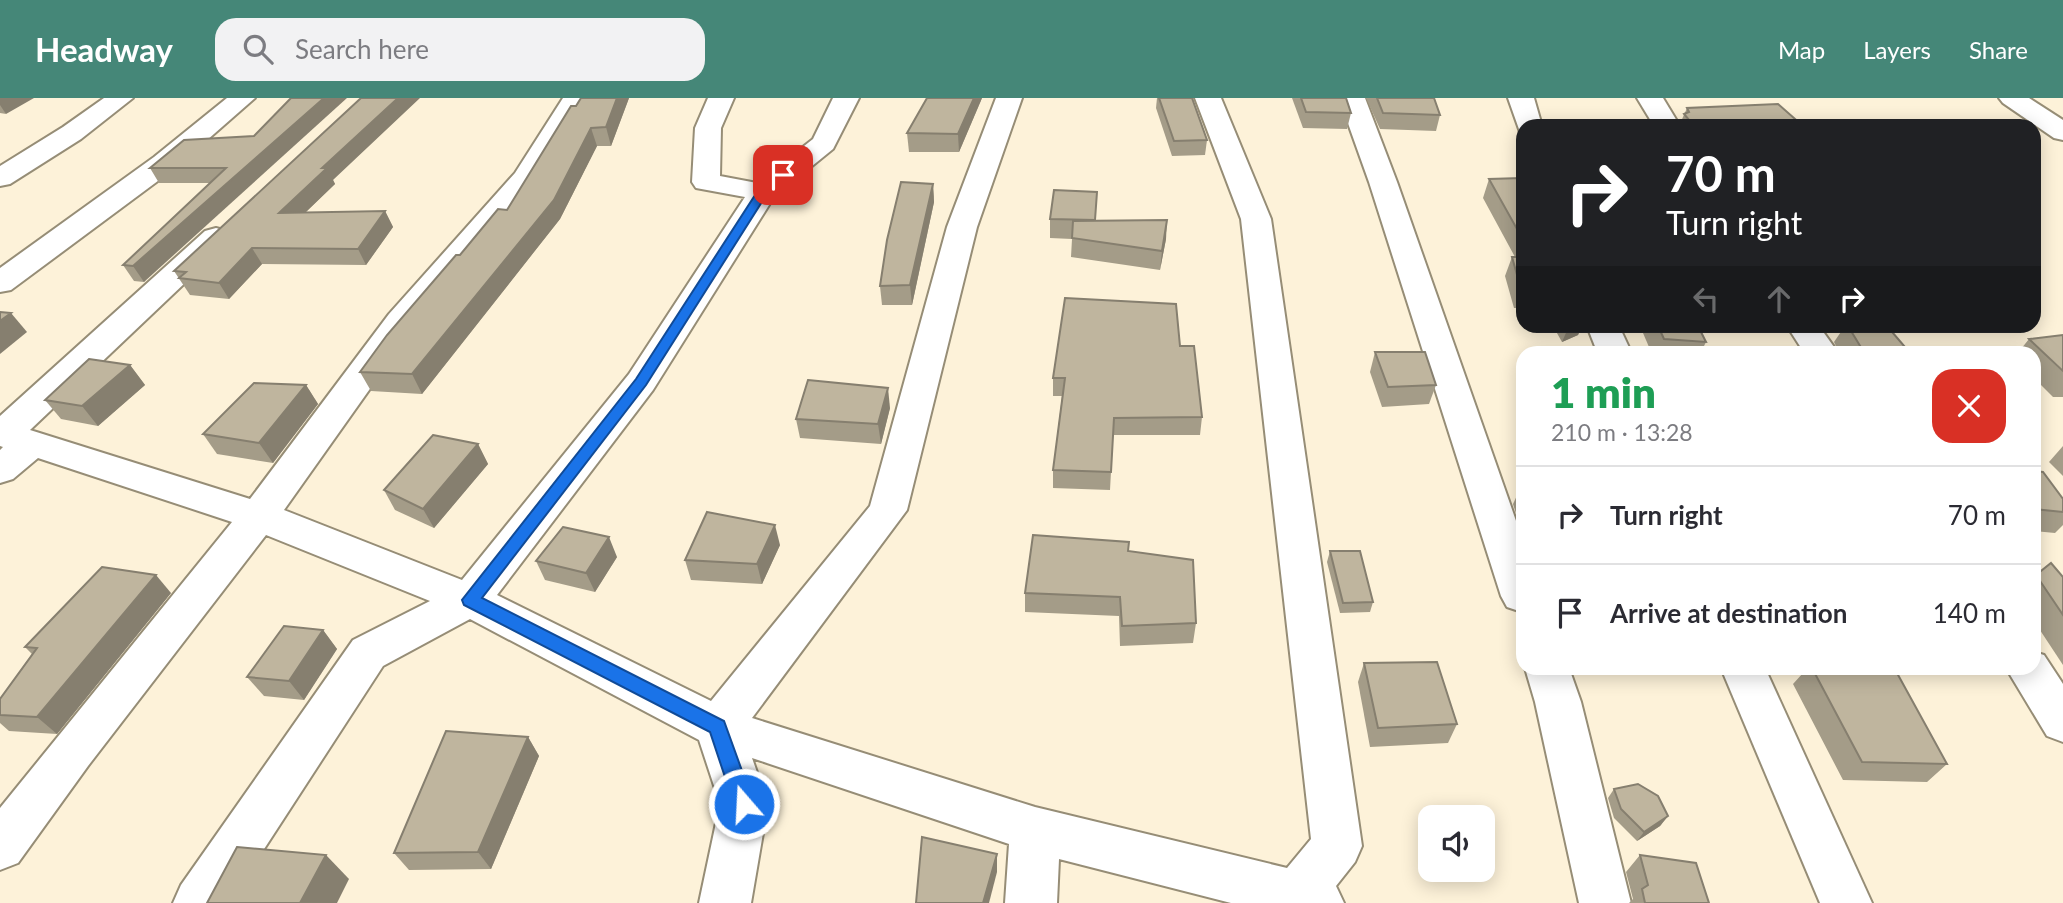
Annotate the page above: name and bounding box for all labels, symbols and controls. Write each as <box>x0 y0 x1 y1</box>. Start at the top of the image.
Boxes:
search box <box>215 18 705 81</box>
text: Headway <box>35 29 173 69</box>
icon: search <box>239 30 277 68</box>
text: Search here <box>295 33 429 65</box>
text: Map <box>1778 35 1825 64</box>
text: Layers <box>1863 35 1931 64</box>
text: Share <box>1969 35 2028 64</box>
text: 70 m <box>1666 144 1776 202</box>
pin <box>753 145 813 205</box>
icon: right <box>1551 147 1642 238</box>
icon: arrive <box>764 156 802 194</box>
text: Turn right <box>1666 203 1802 242</box>
icon: left <box>1687 280 1725 318</box>
icon: ahead <box>1760 280 1798 318</box>
icon: right <box>1833 280 1871 318</box>
text: 1 min <box>1551 367 1656 417</box>
button: close <box>1932 369 2006 443</box>
text: 210 m · 13:28 <box>1551 418 1693 446</box>
icon: right <box>1551 496 1589 534</box>
text: Turn right <box>1610 499 1723 531</box>
text: 70 m <box>1948 499 2006 531</box>
icon: arrive <box>1551 594 1589 632</box>
text: Arrive at destination <box>1610 597 1847 629</box>
text: 140 m <box>1933 597 2006 629</box>
position arrow <box>707 767 781 841</box>
map controls <box>1418 805 1495 882</box>
button: sound <box>1418 805 1495 882</box>

